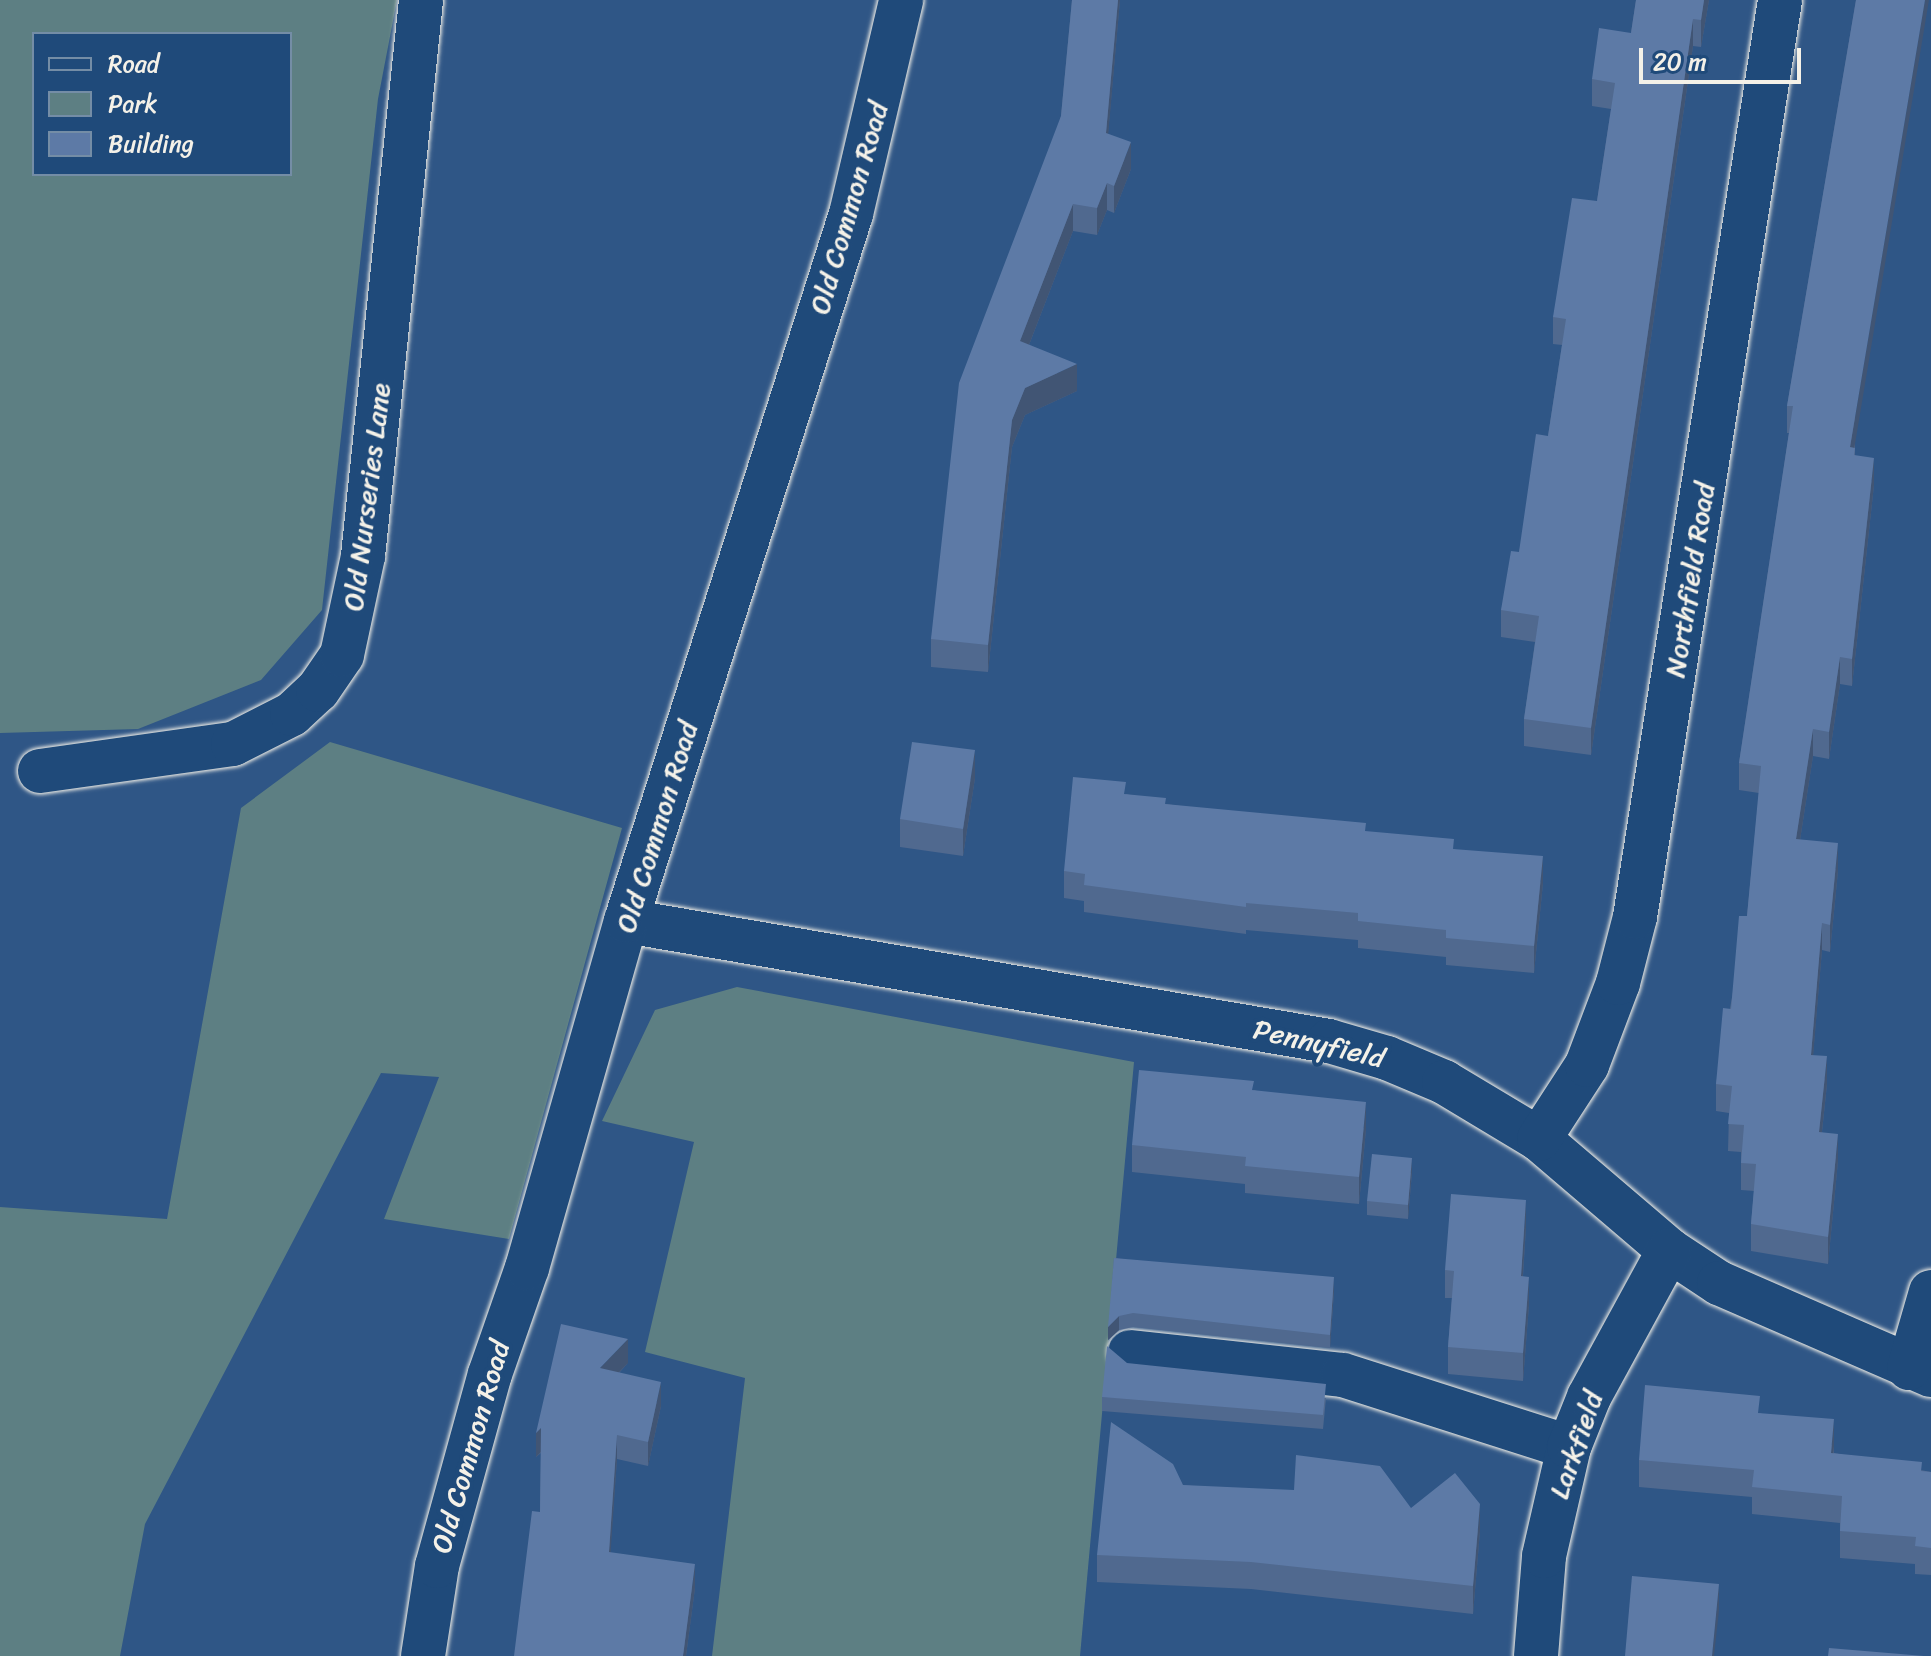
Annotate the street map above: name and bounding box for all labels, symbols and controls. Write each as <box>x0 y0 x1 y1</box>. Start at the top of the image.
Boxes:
legend <box>32 32 292 176</box>
scale bar <box>1643 32 1805 82</box>
text: 20 m <box>1653 41 1707 83</box>
text: Road <box>108 43 159 85</box>
text: Park <box>108 83 157 125</box>
street label: Old Common Road <box>803 98 895 318</box>
text: Building <box>108 123 194 165</box>
street label: Old Nurseries Lane <box>336 380 398 614</box>
street label: Northfield Road <box>1658 480 1722 680</box>
street label: Old Common Road <box>609 717 705 937</box>
street label: Pennyfield <box>1250 1013 1388 1075</box>
street label: Old Common Road <box>425 1337 517 1557</box>
street label: Larkfield <box>1542 1387 1610 1503</box>

